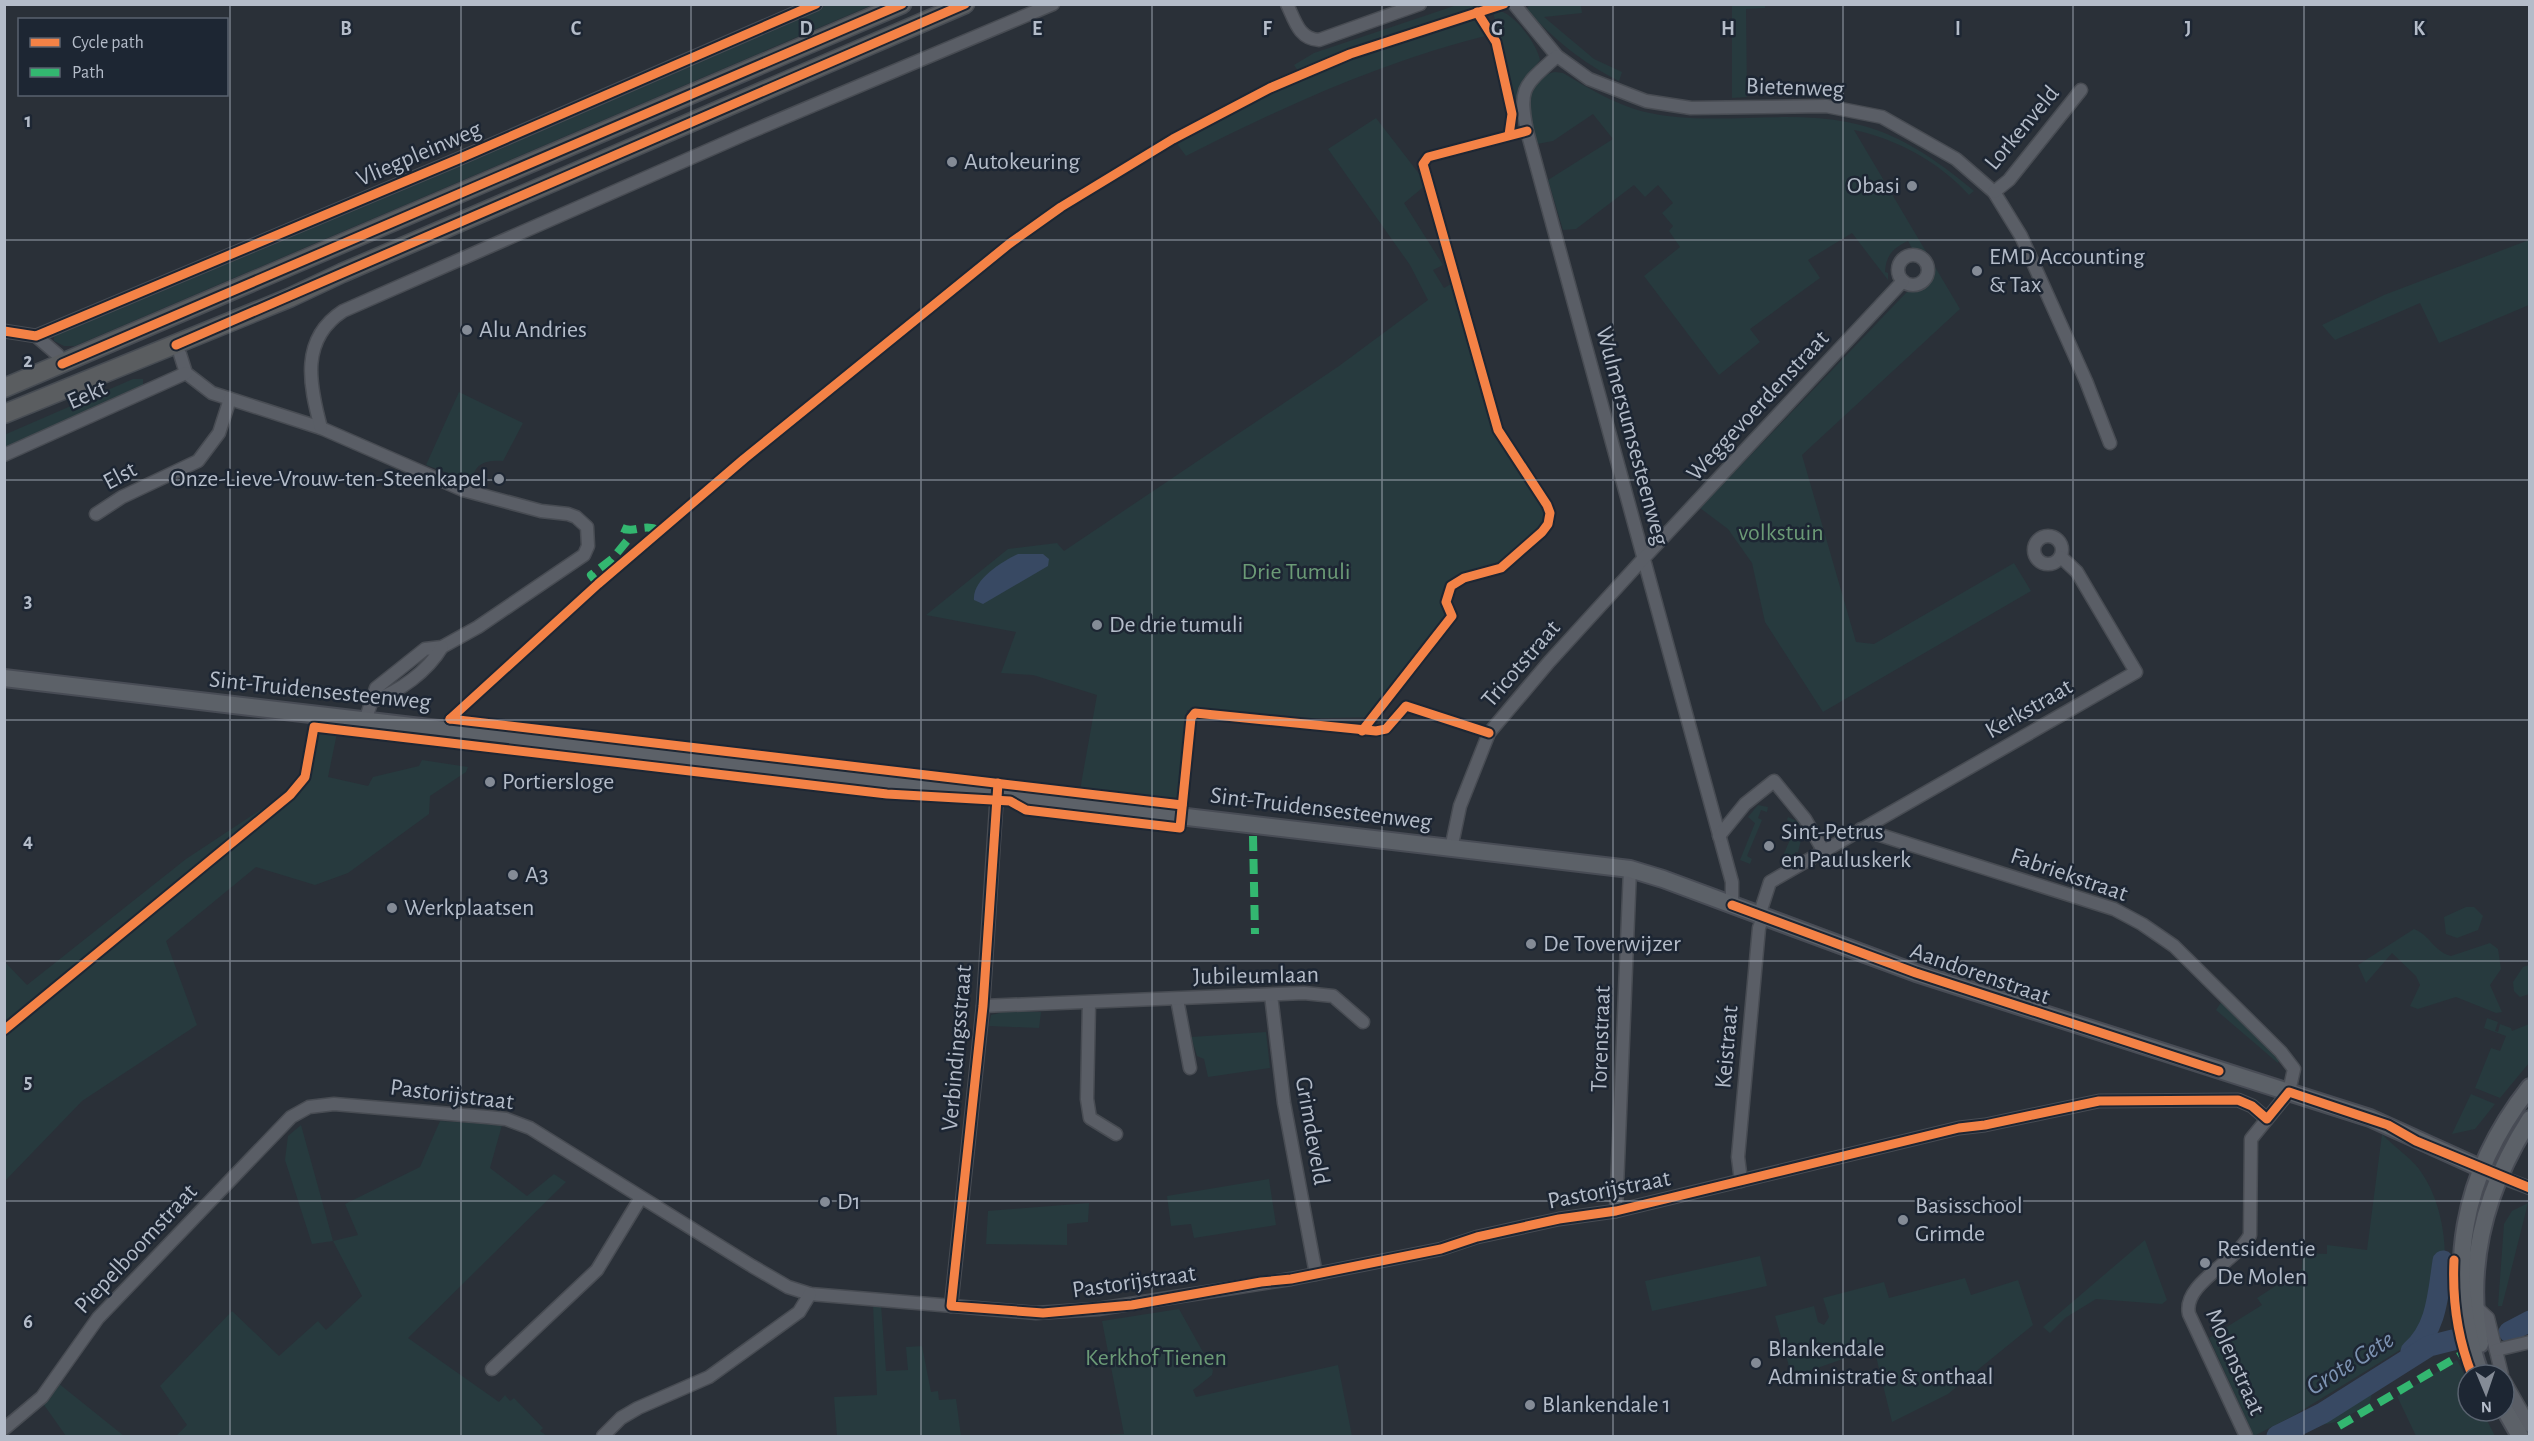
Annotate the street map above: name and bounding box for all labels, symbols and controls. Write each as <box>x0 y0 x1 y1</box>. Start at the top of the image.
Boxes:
legend <box>18 18 228 96</box>
text: B <box>340 19 352 39</box>
text: C <box>571 19 582 39</box>
text: D <box>799 19 813 39</box>
text: E <box>1032 19 1042 39</box>
text: F <box>1262 19 1272 39</box>
text: G <box>1491 19 1503 39</box>
text: H <box>1721 19 1735 39</box>
text: I <box>1955 19 1961 39</box>
text: J <box>2185 19 2191 39</box>
text: K <box>2413 19 2425 39</box>
text: Cycle path <box>72 34 144 52</box>
text: Path <box>72 64 104 82</box>
street label: Bietenweg <box>1745 74 1845 102</box>
street label: Lorkenveld <box>1980 81 2064 175</box>
text: 1 <box>24 111 32 131</box>
street label: Vliegpleinweg <box>353 117 485 191</box>
place label: Autokeuring <box>964 150 1080 174</box>
marker: Autokeuring <box>945 155 959 169</box>
place label: Obasi <box>1847 174 1900 198</box>
marker: Obasi <box>1905 179 1919 193</box>
place label: EMD Accounting & Tax <box>1989 245 2145 297</box>
marker: EMD Accounting & Tax <box>1970 264 1984 278</box>
place label: Alu Andries <box>479 318 587 342</box>
marker: Alu Andries <box>460 323 474 337</box>
street label: Wulmersumsesteenweg <box>1591 324 1673 548</box>
street label: Weggevoerdenstraat <box>1682 326 1834 486</box>
text: 2 <box>23 351 33 371</box>
street label: Eekt <box>64 376 111 414</box>
street label: Elst <box>99 457 141 495</box>
place label: Onze-Lieve-Vrouw-ten-Steenkapel <box>170 467 487 491</box>
marker: Onze-Lieve-Vrouw-ten-Steenkapel <box>492 472 506 486</box>
park label: volkstuin <box>1738 521 1824 545</box>
park label: Drie Tumuli <box>1241 560 1351 584</box>
text: 3 <box>24 591 32 611</box>
place label: De drie tumuli <box>1109 613 1243 637</box>
street label: Tricotstraat <box>1477 616 1565 712</box>
marker: De drie tumuli <box>1090 618 1104 632</box>
street label: Sint-Truidensesteenweg <box>208 667 432 715</box>
street label: Kerkstraat <box>1981 674 2077 743</box>
place label: Portiersloge <box>502 770 614 794</box>
marker: Portiersloge <box>483 775 497 789</box>
street label: Sint-Truidensesteenweg <box>1209 784 1433 835</box>
place label: Sint-Petrus en Pauluskerk <box>1781 820 1911 872</box>
text: 4 <box>23 831 33 851</box>
marker: Sint-Petrus en Pauluskerk <box>1762 839 1776 853</box>
street label: Fabriekstraat <box>2007 844 2131 906</box>
place label: A3 <box>525 863 549 887</box>
marker: A3 <box>506 868 520 882</box>
place label: Werkplaatsen <box>404 896 534 920</box>
marker: Werkplaatsen <box>385 901 399 915</box>
place label: De Toverwijzer <box>1543 932 1681 956</box>
marker: De Toverwijzer <box>1524 937 1538 951</box>
street label: Aandorenstraat <box>1907 939 2053 1009</box>
street label: Verbindingsstraat <box>938 963 976 1132</box>
street label: Jubileumlaan <box>1193 963 1319 989</box>
street label: Torenstraat <box>1587 985 1615 1093</box>
street label: Keistraat <box>1711 1004 1743 1090</box>
text: 5 <box>24 1072 32 1092</box>
street label: Grimdeveld <box>1291 1075 1333 1187</box>
street label: Pastorijstraat <box>389 1076 516 1115</box>
street label: Pastorijstraat <box>1546 1166 1673 1214</box>
street label: Piepelboomstraat <box>70 1179 202 1318</box>
place label: D1 <box>837 1190 861 1214</box>
place label: Basisschool Grimde <box>1915 1194 2023 1246</box>
marker: D1 <box>818 1195 832 1209</box>
marker: Basisschool Grimde <box>1896 1213 1910 1227</box>
place label: Residentie De Molen <box>2217 1237 2316 1289</box>
marker: Residentie De Molen <box>2198 1256 2212 1270</box>
street label: Pastorijstraat <box>1071 1261 1198 1303</box>
street label: Molenstraat <box>2201 1305 2269 1419</box>
text: 6 <box>23 1312 33 1332</box>
water label: Grote Gete <box>2302 1326 2399 1400</box>
place label: Blankendale Administratie & onthaal <box>1768 1337 1993 1389</box>
park label: Kerkhof Tienen <box>1085 1346 1227 1370</box>
marker: Blankendale Administratie & onthaal <box>1749 1356 1763 1370</box>
north arrow <box>2456 1363 2516 1423</box>
place label: Blankendale 1 <box>1542 1393 1671 1417</box>
marker: Blankendale 1 <box>1523 1398 1537 1412</box>
text: N <box>2481 1399 2492 1415</box>

